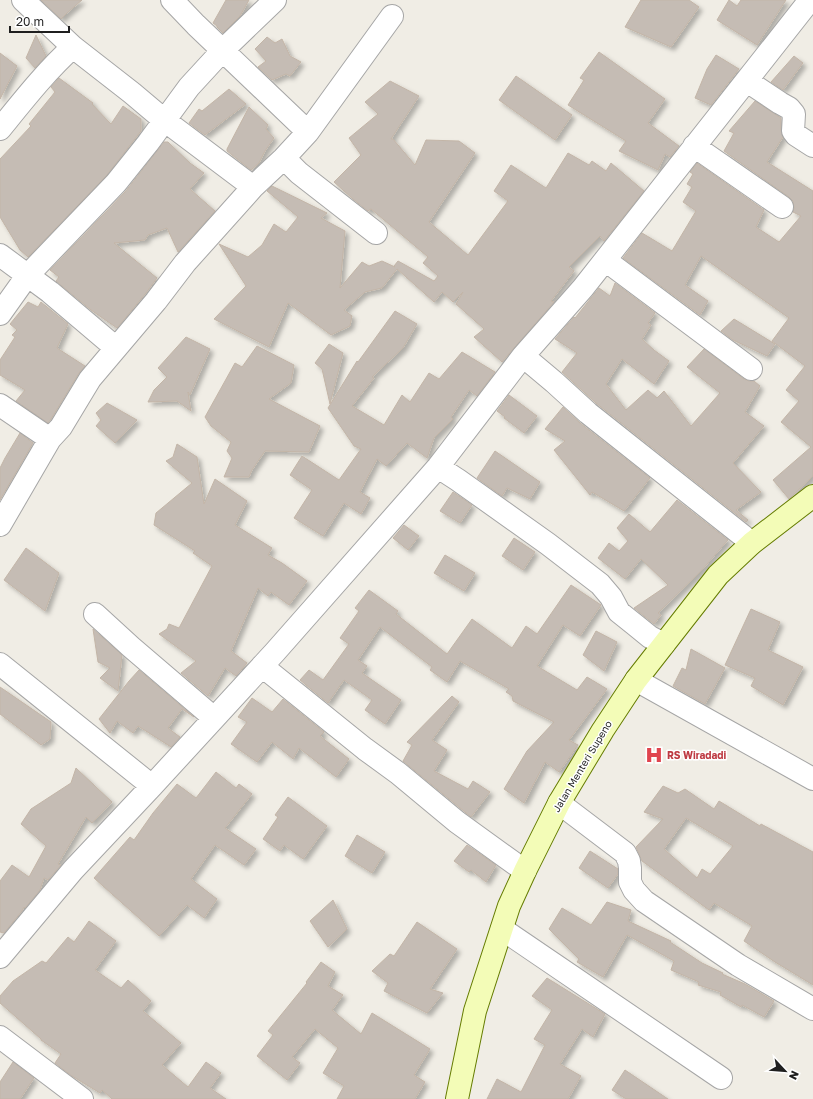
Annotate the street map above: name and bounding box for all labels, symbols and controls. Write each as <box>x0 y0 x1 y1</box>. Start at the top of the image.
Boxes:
scale bar <box>10 8 69 34</box>
text: 20 m <box>16 14 44 29</box>
street label: Jalan Menteri Supeno <box>550 718 614 814</box>
hospital icon: RS Wiradadi <box>644 745 664 765</box>
place label: RS Wiradadi <box>667 749 726 761</box>
north arrow <box>765 1051 805 1091</box>
text: N <box>787 1069 802 1082</box>

